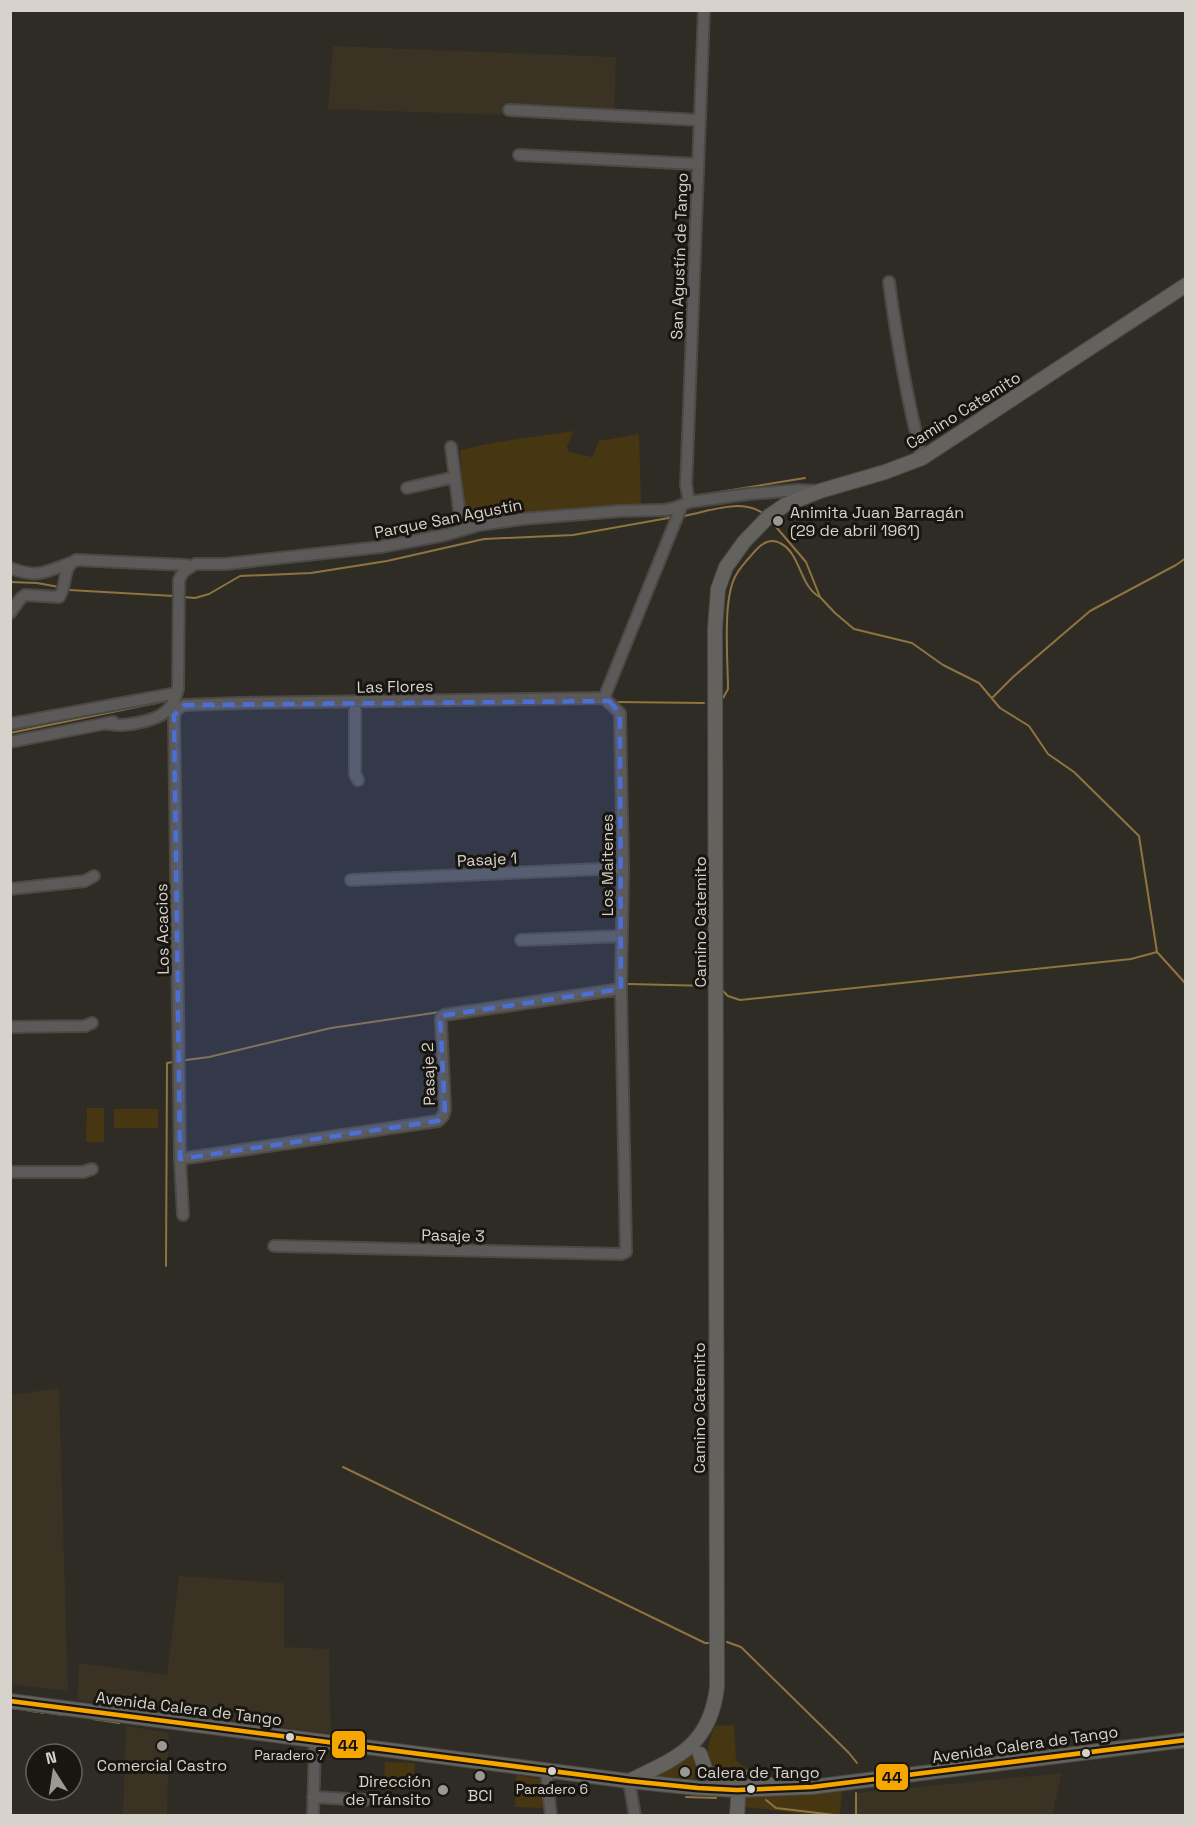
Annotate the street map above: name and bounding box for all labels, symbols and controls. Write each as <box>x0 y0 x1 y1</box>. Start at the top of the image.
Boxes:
street label: San Agustín de Tango <box>666 172 693 340</box>
street label: Camino Catemito <box>902 367 1024 454</box>
street label: Parque San Agustín <box>372 494 524 543</box>
place label: Animita Juan Barragán (29 de abril 1961) <box>790 502 964 541</box>
marker: Animita Juan Barragán (29 de abril 1961) <box>771 514 785 528</box>
street label: Las Flores <box>357 675 433 698</box>
street label: Los Maitenes <box>597 814 618 916</box>
street label: Pasaje 1 <box>456 847 518 872</box>
street label: Camino Catemito <box>690 856 711 988</box>
street label: Los Acacios <box>151 883 174 975</box>
street label: Pasaje 2 <box>417 1042 440 1106</box>
street label: Pasaje 3 <box>421 1224 485 1247</box>
street label: Camino Catemito <box>689 1342 710 1474</box>
street label: Avenida Calera de Tango <box>95 1687 283 1730</box>
street label: Avenida Calera de Tango <box>931 1721 1119 1768</box>
line badge: 44 <box>331 1730 366 1759</box>
marker: Paradero 7 <box>284 1731 296 1743</box>
text: 44 <box>338 1735 358 1756</box>
marker: Comercial Castro <box>155 1739 169 1753</box>
north arrow <box>24 1742 84 1802</box>
text: N <box>44 1746 58 1769</box>
place label: Paradero 7 <box>254 1746 326 1764</box>
unlabelled marker <box>1080 1747 1092 1759</box>
place label: Comercial Castro <box>97 1755 227 1776</box>
place label: Calera de Tango <box>697 1762 820 1783</box>
line badge: 44 <box>875 1763 909 1791</box>
marker: Paradero 6 <box>546 1765 558 1777</box>
marker: Calera de Tango <box>678 1765 692 1779</box>
text: 44 <box>882 1767 902 1788</box>
marker: BCI <box>473 1769 487 1783</box>
place label: Dirección de Tránsito <box>345 1771 431 1810</box>
place label: Paradero 6 <box>516 1780 588 1798</box>
marker: Dirección de Tránsito <box>436 1783 450 1797</box>
unlabelled marker <box>745 1783 757 1795</box>
place label: BCI <box>468 1785 492 1806</box>

